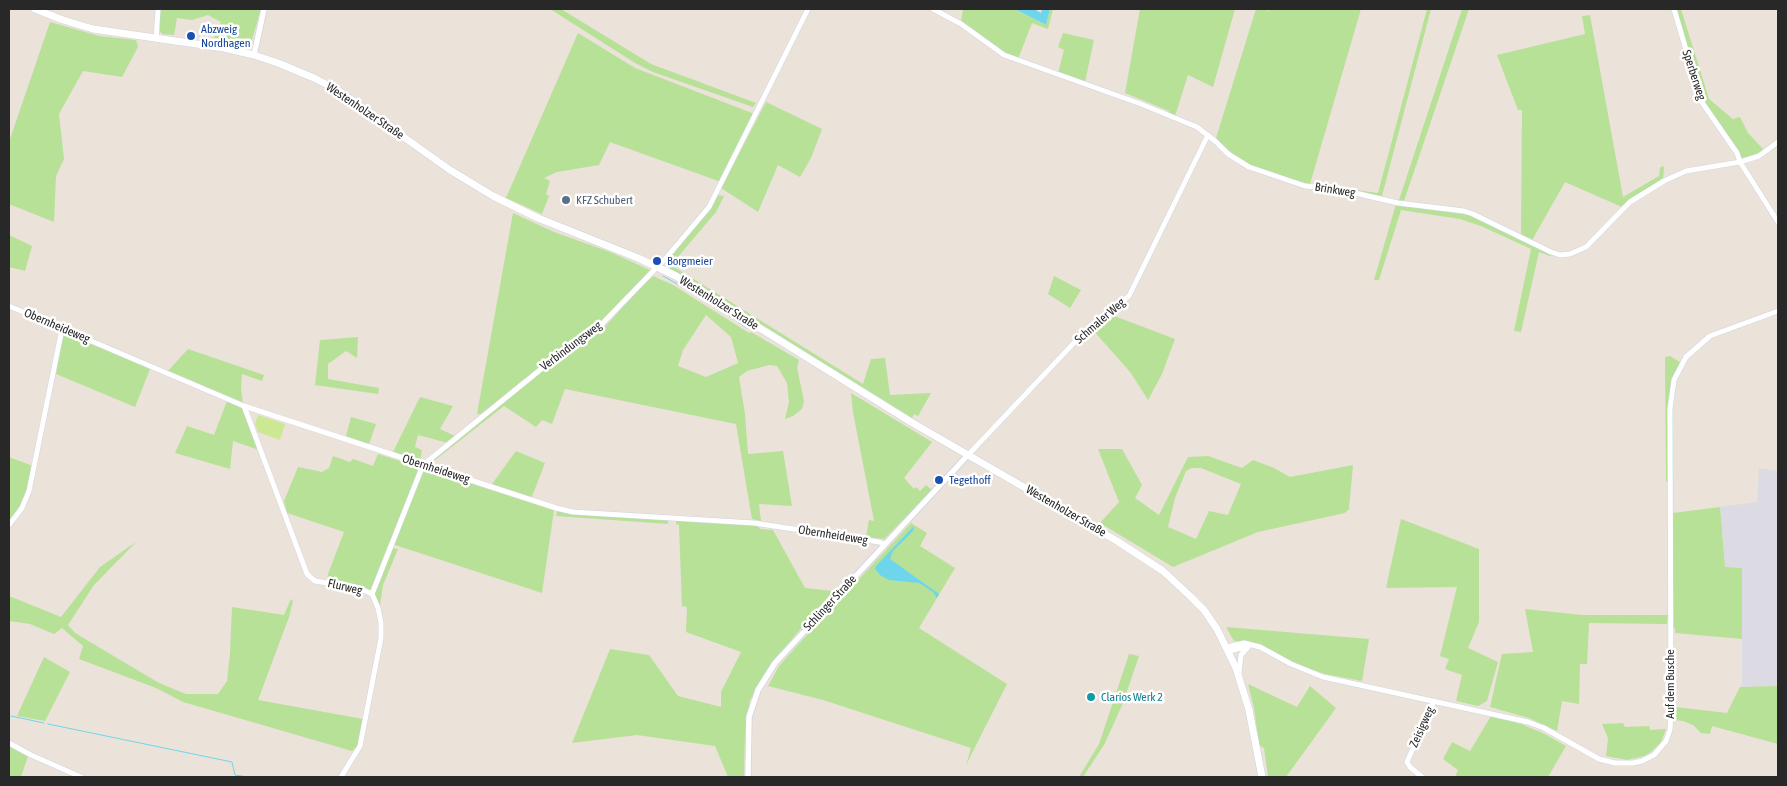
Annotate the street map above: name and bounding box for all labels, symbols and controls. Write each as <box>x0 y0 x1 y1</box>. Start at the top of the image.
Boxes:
place label: Abzweig Nordhagen <box>201 22 251 50</box>
marker: Abzweig Nordhagen <box>185 30 197 42</box>
street label: Sperberweg <box>1679 48 1709 102</box>
street label: Westenholzer Straße <box>323 80 407 142</box>
street label: Brinkweg <box>1314 180 1356 200</box>
place label: KFZ Schubert <box>576 193 633 207</box>
marker: KFZ Schubert <box>560 194 572 206</box>
place label: Borgmeier <box>667 254 713 268</box>
marker: Borgmeier <box>651 255 663 267</box>
street label: Westenholzer Straße <box>677 273 761 333</box>
street label: Schmaler Weg <box>1072 295 1128 347</box>
street label: Obernheideweg <box>22 306 92 346</box>
street label: Verbindungsweg <box>537 318 605 374</box>
street label: Obernheideweg <box>400 451 472 487</box>
place label: Tegethoff <box>949 473 991 487</box>
marker: Tegethoff <box>933 474 945 486</box>
street label: Westenholzer Straße <box>1023 482 1109 540</box>
street label: Obernheideweg <box>797 522 869 548</box>
street label: Schlinger Straße <box>800 572 860 634</box>
street label: Flurweg <box>326 576 364 598</box>
street label: Auf dem Busche <box>1663 649 1677 719</box>
place label: Clarios Werk 2 <box>1101 690 1163 704</box>
marker: Clarios Werk 2 <box>1085 691 1097 703</box>
street label: Zeisigweg <box>1407 704 1437 750</box>

